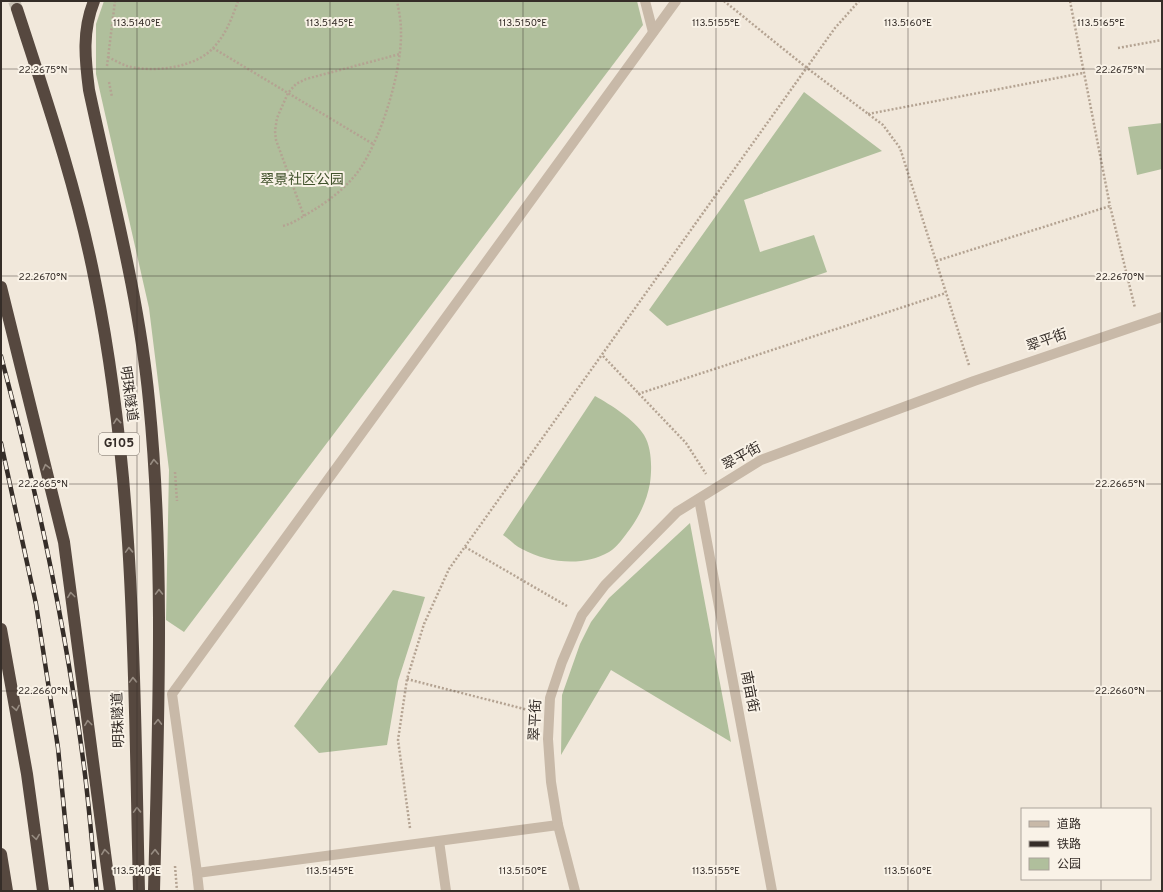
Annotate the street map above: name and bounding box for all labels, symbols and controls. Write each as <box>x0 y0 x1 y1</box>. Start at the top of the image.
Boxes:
text: 113.5140°E <box>113 17 161 30</box>
text: 113.5145°E <box>306 17 354 30</box>
text: 113.5150°E <box>499 17 547 30</box>
text: 113.5155°E <box>692 17 740 30</box>
text: 113.5160°E <box>884 17 932 30</box>
text: 113.5165°E <box>1077 17 1125 30</box>
text: 22.2675°N <box>19 64 67 77</box>
text: 22.2675°N <box>1096 64 1144 77</box>
park label: 翠景社区公园 <box>260 172 344 189</box>
text: 22.2670°N <box>19 271 67 284</box>
text: 22.2670°N <box>1096 271 1144 284</box>
street label: 翠平街 <box>1024 326 1070 356</box>
street label: 明珠隧道 <box>116 365 140 423</box>
one-way arrow <box>112 418 121 424</box>
road number: G105 <box>99 433 139 455</box>
street label: 翠平街 <box>720 439 764 475</box>
one-way arrow <box>149 459 158 465</box>
one-way arrow <box>42 464 51 471</box>
text: 22.2665°N <box>18 478 68 491</box>
text: 22.2665°N <box>1095 478 1145 491</box>
one-way arrow <box>125 547 133 553</box>
one-way arrow <box>155 589 163 595</box>
one-way arrow <box>67 592 76 598</box>
street label: 南亩街 <box>737 670 761 714</box>
one-way arrow <box>129 677 137 683</box>
text: 22.2660°N <box>18 685 68 698</box>
text: 22.2660°N <box>1095 685 1145 698</box>
street label: 明珠隧道 <box>110 692 128 748</box>
street label: 翠平街 <box>526 699 546 741</box>
one-way arrow <box>11 705 19 712</box>
one-way arrow <box>154 719 162 725</box>
one-way arrow <box>84 720 93 727</box>
one-way arrow <box>133 807 141 813</box>
legend <box>1021 808 1151 880</box>
text: 道路 <box>1057 817 1081 833</box>
one-way arrow <box>31 834 40 840</box>
text: 铁路 <box>1057 837 1081 853</box>
one-way arrow <box>101 849 110 855</box>
one-way arrow <box>151 849 159 855</box>
text: 公园 <box>1057 857 1081 873</box>
text: 113.5140°E <box>113 865 161 878</box>
text: 113.5145°E <box>306 865 354 878</box>
text: 113.5150°E <box>499 865 547 878</box>
text: 113.5155°E <box>692 865 740 878</box>
text: 113.5160°E <box>884 865 932 878</box>

